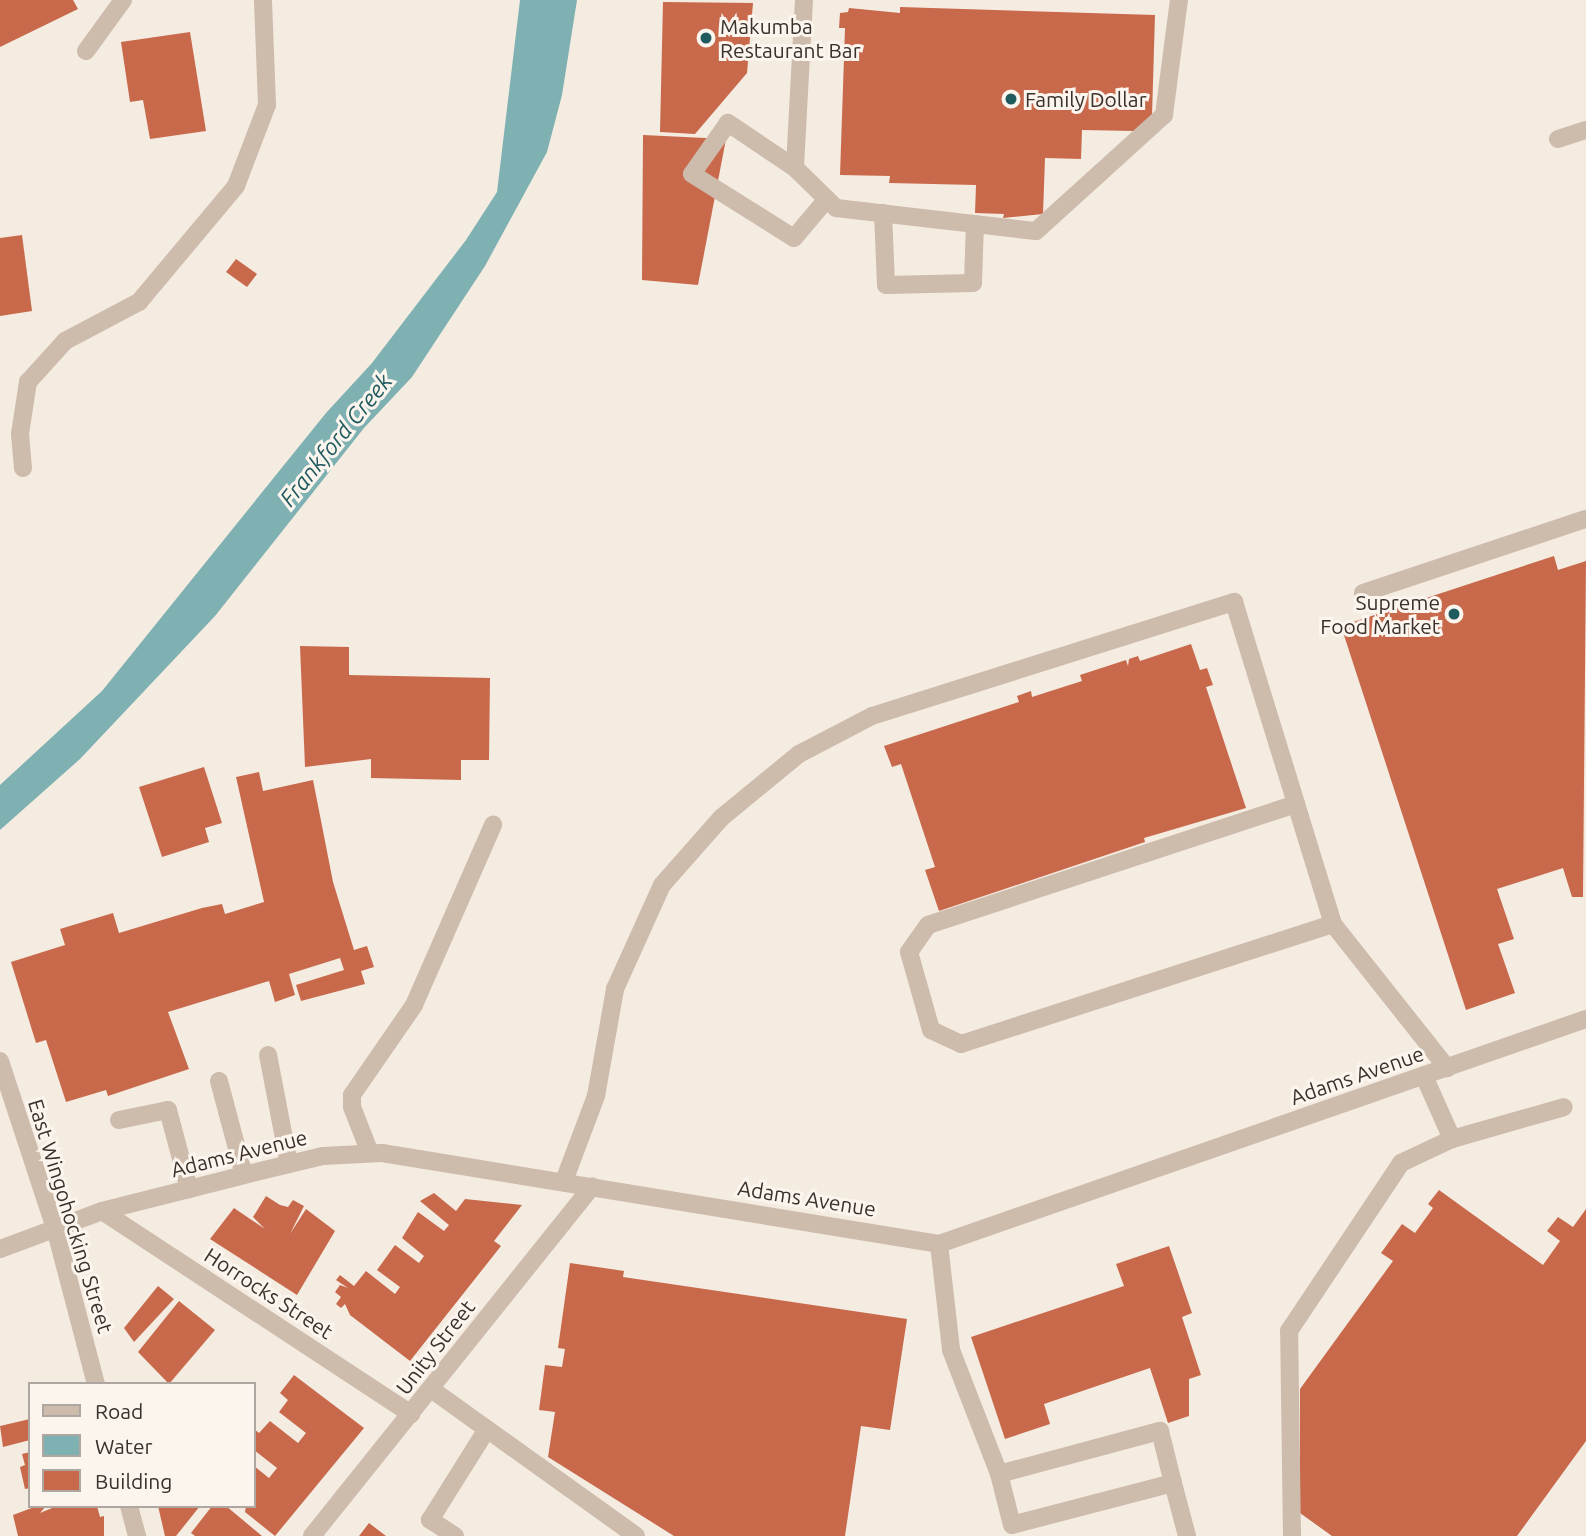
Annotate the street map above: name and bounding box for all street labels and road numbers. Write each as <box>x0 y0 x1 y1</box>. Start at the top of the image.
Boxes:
street label: Adams Avenue <box>1287 1040 1427 1110</box>
street label: East Wingohocking Street <box>23 1096 119 1336</box>
street label: Adams Avenue <box>168 1124 310 1182</box>
street label: Adams Avenue <box>736 1175 878 1221</box>
street label: Horrocks Street <box>200 1242 338 1344</box>
street label: Unity Street <box>390 1295 480 1399</box>

